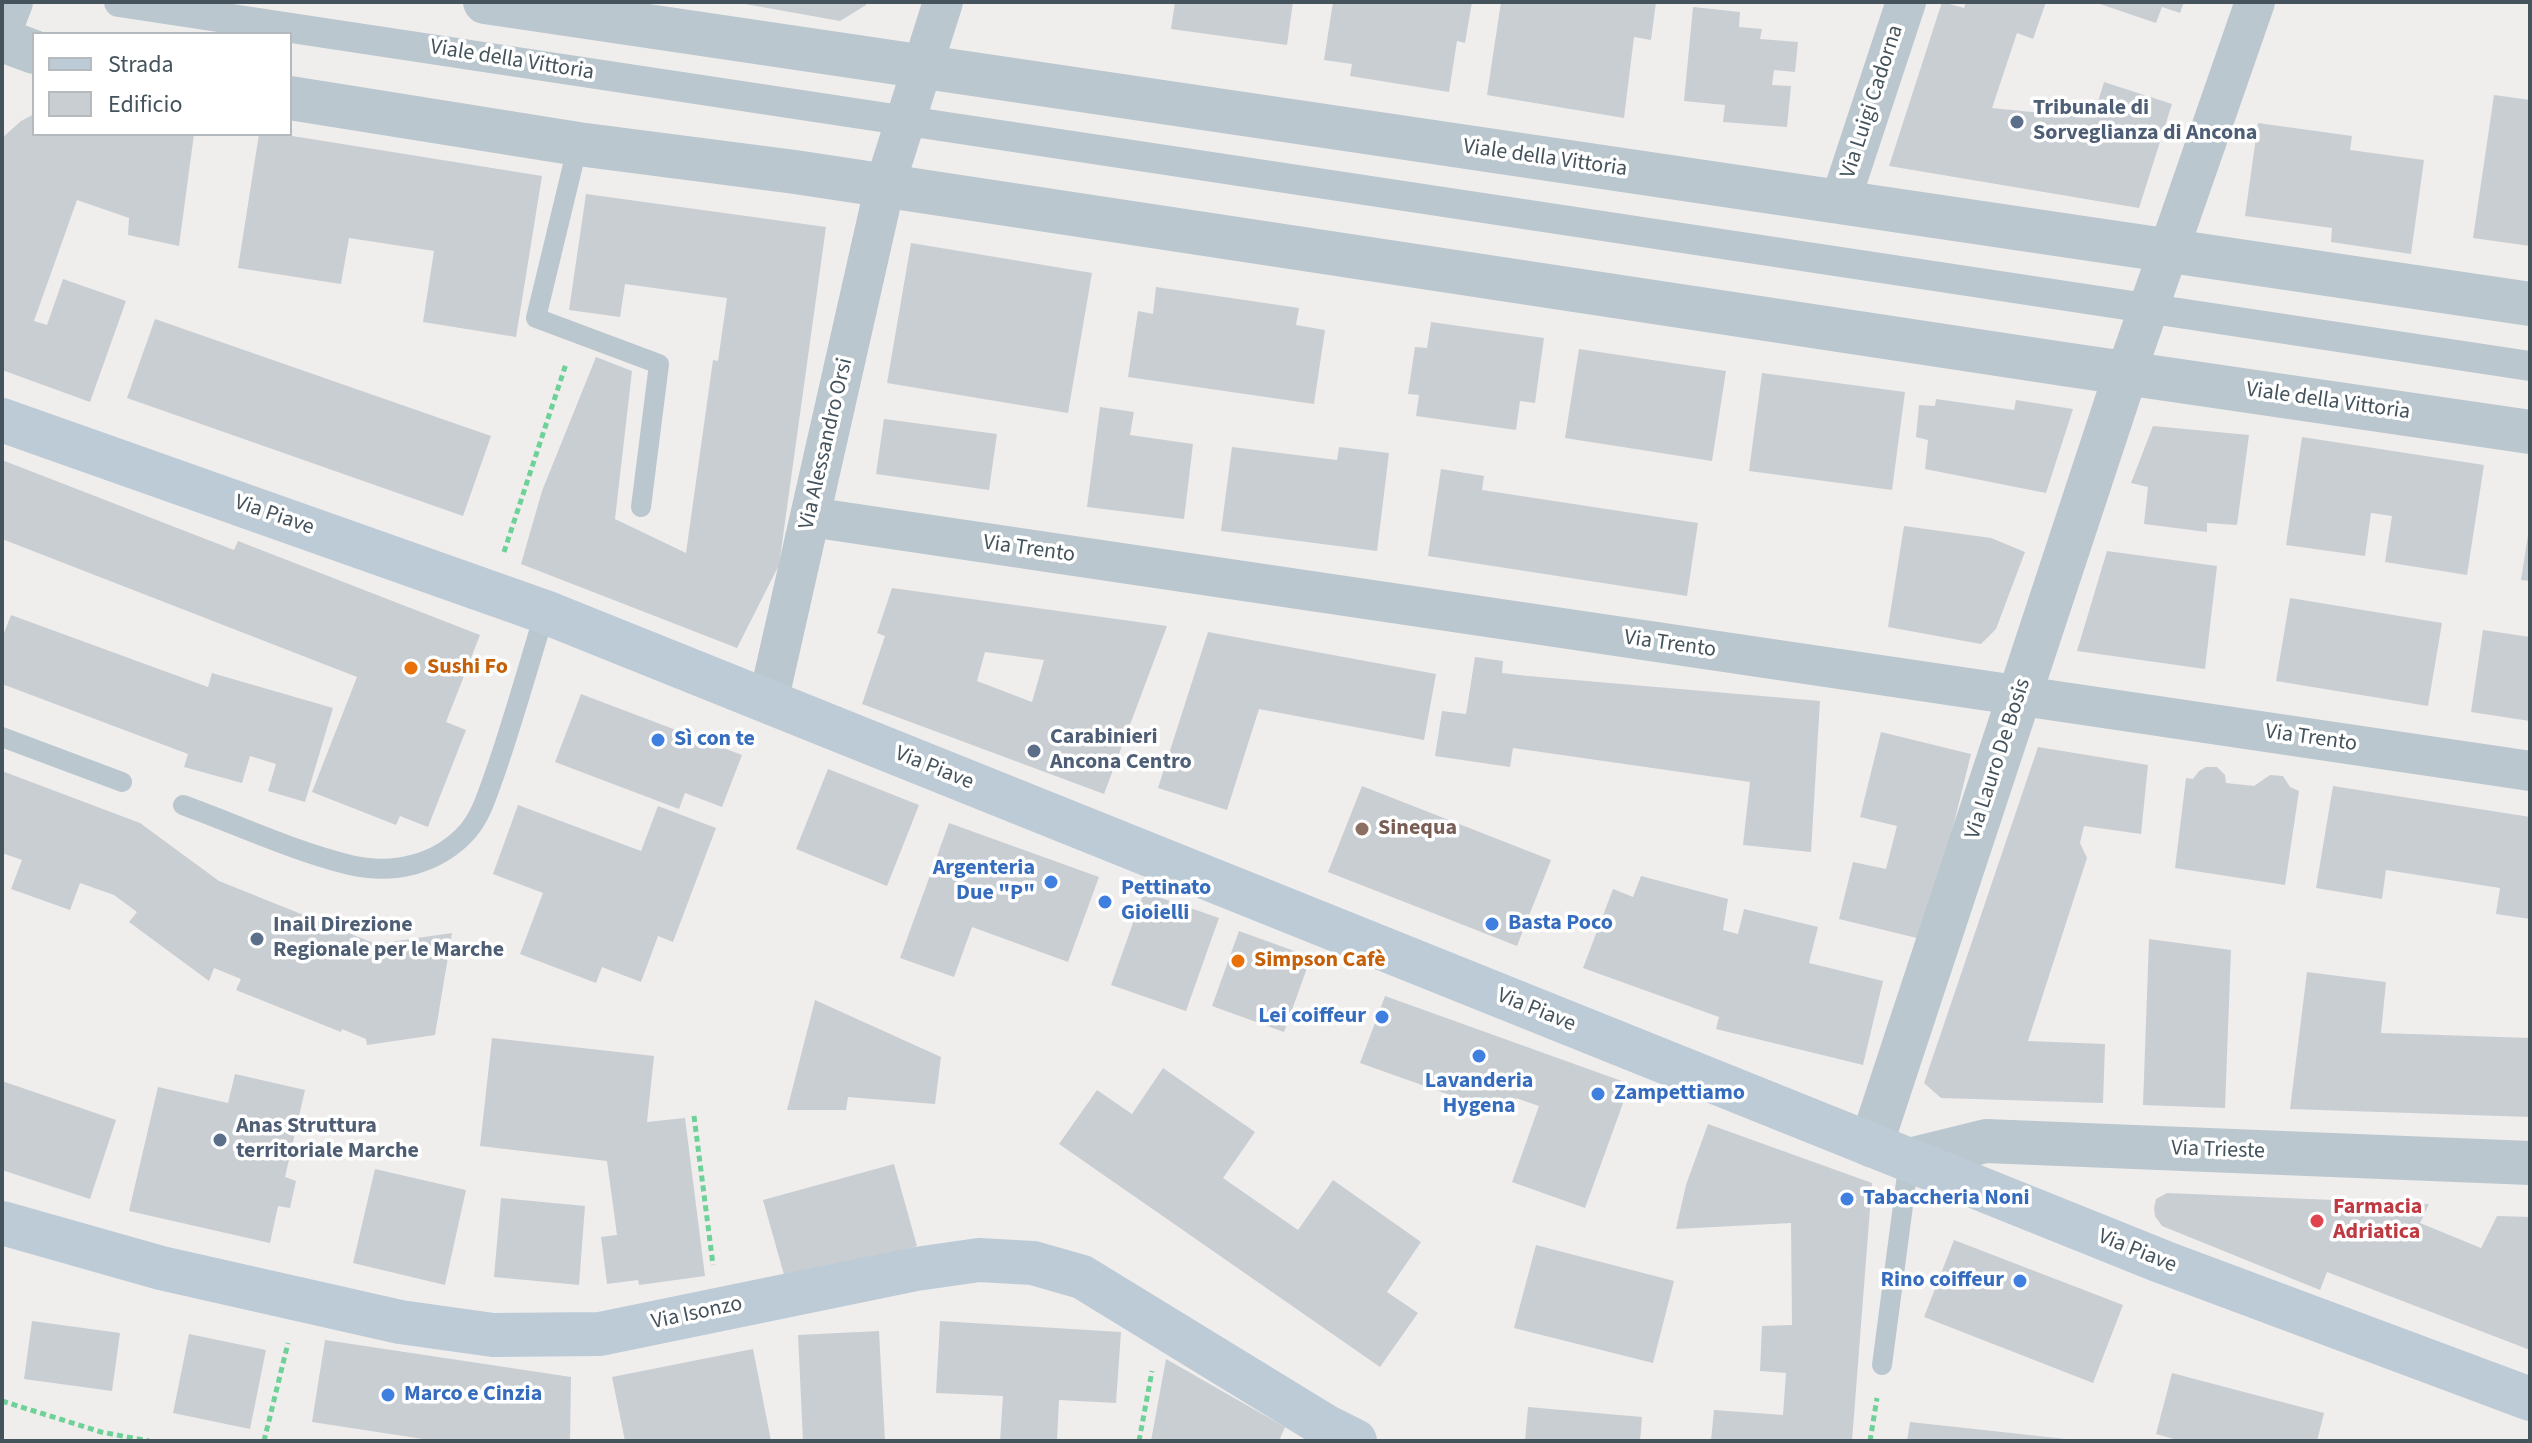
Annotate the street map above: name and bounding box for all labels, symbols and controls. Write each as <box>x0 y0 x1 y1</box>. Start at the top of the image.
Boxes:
street label: Via Luigi Cadorna <box>1836 22 1910 182</box>
legend <box>32 32 292 136</box>
street label: Viale della Vittoria <box>428 35 596 87</box>
text: Strada <box>108 47 174 82</box>
text: Edificio <box>108 87 182 122</box>
place label: Tribunale di Sorveglianza di Ancona <box>2033 96 2257 148</box>
marker: Tribunale di Sorveglianza di Ancona <box>2008 113 2026 131</box>
street label: Viale della Vittoria <box>1461 134 1629 184</box>
street label: Via Alessandro Orsi <box>794 356 860 532</box>
street label: Viale della Vittoria <box>2244 377 2412 427</box>
street label: Via Piave <box>231 490 317 542</box>
street label: Via Trento <box>981 530 1077 570</box>
street label: Via Trento <box>1622 625 1718 665</box>
place label: Sushi Fo <box>427 655 508 681</box>
marker: Sushi Fo <box>402 659 420 677</box>
street label: Via Lauro De Bosis <box>1961 675 2037 843</box>
street label: Via Trento <box>2263 719 2359 759</box>
place label: Carabinieri Ancona Centro <box>1050 725 1192 776</box>
place label: Sì con te <box>674 727 755 753</box>
marker: Sì con te <box>649 731 667 749</box>
street label: Via Piave <box>891 741 977 797</box>
marker: Carabinieri Ancona Centro <box>1025 742 1043 760</box>
place label: Sinequa <box>1378 816 1457 842</box>
marker: Sinequa <box>1353 820 1371 838</box>
place label: Argenteria Due "P" <box>933 856 1035 908</box>
marker: Argenteria Due "P" <box>1042 873 1060 891</box>
place label: Pettinato Gioielli <box>1121 876 1211 928</box>
marker: Pettinato Gioielli <box>1096 893 1114 911</box>
place label: Basta Poco <box>1508 911 1613 937</box>
place label: Inail Direzione Regionale per le Marche <box>273 913 504 964</box>
marker: Basta Poco <box>1483 915 1501 933</box>
marker: Inail Direzione Regionale per le Marche <box>248 930 266 948</box>
place label: Simpson Cafè <box>1254 948 1386 974</box>
marker: Simpson Cafè <box>1229 952 1247 970</box>
street label: Via Piave <box>1493 983 1579 1039</box>
place label: Lei coiffeur <box>1258 1004 1366 1030</box>
marker: Lei coiffeur <box>1373 1008 1391 1026</box>
marker: Lavanderia Hygena <box>1470 1047 1488 1065</box>
place label: Lavanderia Hygena <box>1425 1069 1533 1120</box>
place label: Zampettiamo <box>1614 1081 1745 1107</box>
marker: Zampettiamo <box>1589 1085 1607 1103</box>
place label: Anas Struttura territoriale Marche <box>236 1114 419 1166</box>
marker: Anas Struttura territoriale Marche <box>211 1131 229 1149</box>
street label: Via Trieste <box>2171 1136 2265 1166</box>
place label: Tabaccheria Noni <box>1863 1186 2030 1212</box>
marker: Tabaccheria Noni <box>1838 1190 1856 1208</box>
place label: Farmacia Adriatica <box>2333 1195 2422 1246</box>
marker: Farmacia Adriatica <box>2308 1212 2326 1230</box>
street label: Via Piave <box>2094 1224 2180 1280</box>
place label: Rino coiffeur <box>1880 1268 2004 1294</box>
marker: Rino coiffeur <box>2011 1272 2029 1290</box>
street label: Via Isonzo <box>649 1291 745 1337</box>
place label: Marco e Cinzia <box>404 1382 542 1408</box>
marker: Marco e Cinzia <box>379 1386 397 1404</box>

